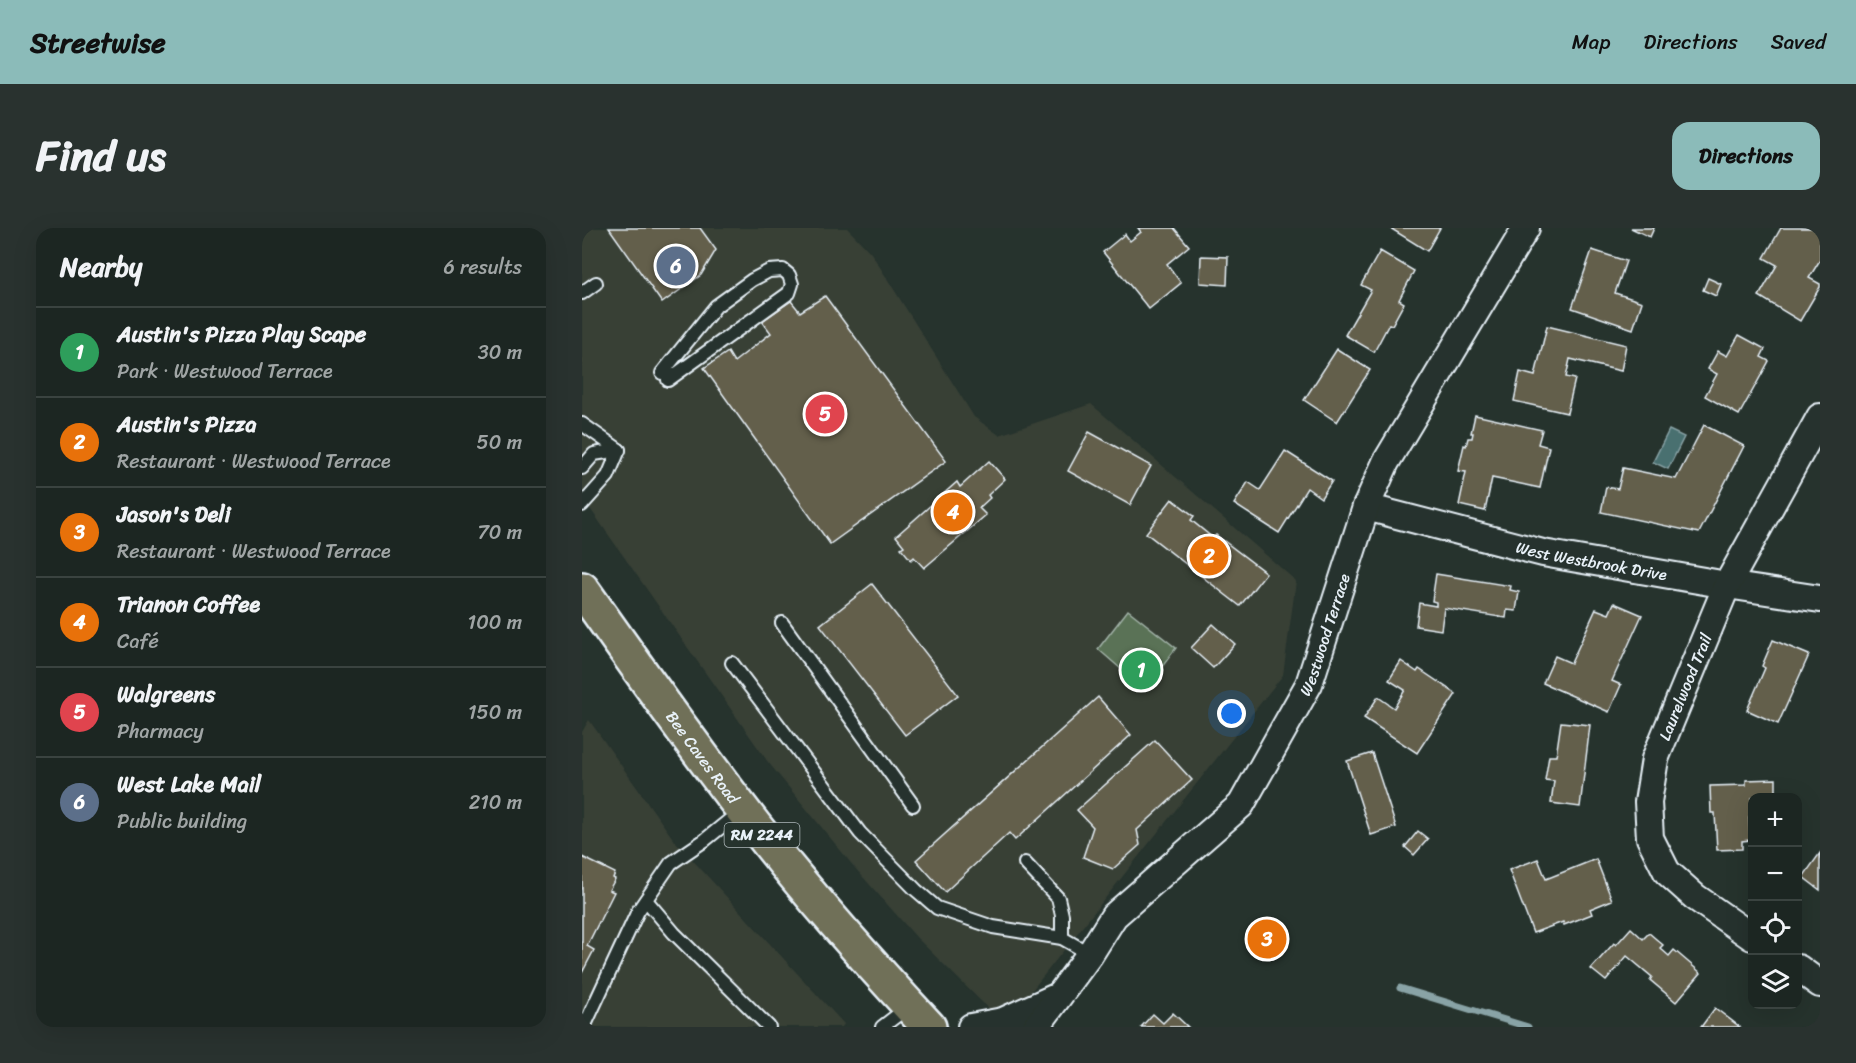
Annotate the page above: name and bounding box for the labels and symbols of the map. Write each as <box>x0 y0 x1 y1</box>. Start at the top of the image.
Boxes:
pin: 6 <box>656 243 695 288</box>
pin: 5 <box>806 392 844 436</box>
pin: 4 <box>934 490 973 534</box>
street label: West Westbrook Drive <box>1513 532 1670 589</box>
pin: 2 <box>1190 534 1228 578</box>
street label: Westwood Terrace <box>1291 569 1358 701</box>
street label: Laurelwood Trail <box>1650 628 1720 745</box>
pin: 1 <box>1122 648 1160 692</box>
your location <box>1217 699 1246 728</box>
street label: Bee Caves Road <box>658 704 748 811</box>
road number: RM 2244 <box>724 823 800 847</box>
pin: 3 <box>1248 916 1286 962</box>

